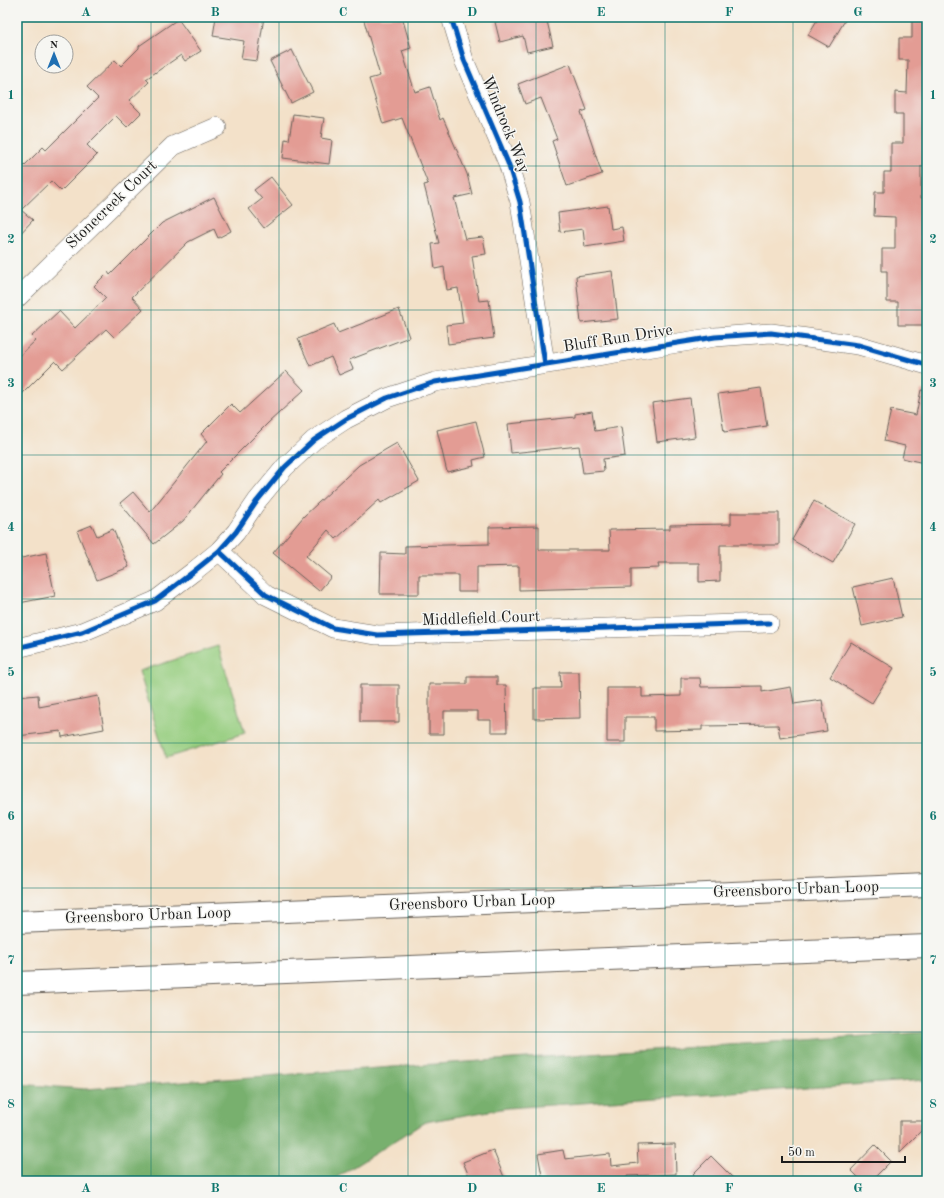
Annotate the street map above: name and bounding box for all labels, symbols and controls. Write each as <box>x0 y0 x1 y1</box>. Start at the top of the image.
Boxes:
text: A <box>81 6 91 19</box>
text: B <box>210 6 220 19</box>
text: C <box>339 6 347 19</box>
text: D <box>467 6 477 19</box>
text: E <box>597 6 606 19</box>
text: F <box>725 6 734 19</box>
text: G <box>853 6 863 19</box>
north arrow <box>34 34 74 74</box>
text: N <box>50 40 59 51</box>
street label: Windrock Way <box>478 74 532 177</box>
text: 1 <box>7 89 15 102</box>
text: 1 <box>929 89 937 102</box>
street label: Stonecreek Court <box>63 157 161 252</box>
text: 2 <box>7 233 15 246</box>
text: 2 <box>929 233 937 246</box>
street label: Bluff Run Drive <box>562 322 674 356</box>
text: 3 <box>7 377 15 390</box>
text: 3 <box>929 377 937 390</box>
text: 4 <box>7 521 15 534</box>
text: 4 <box>929 521 937 534</box>
street label: Middlefield Court <box>422 609 541 629</box>
text: 5 <box>7 666 15 679</box>
text: 5 <box>929 666 937 679</box>
text: 6 <box>7 810 15 823</box>
text: 6 <box>929 810 937 823</box>
street label: Greensboro Urban Loop <box>712 879 880 901</box>
street label: Greensboro Urban Loop <box>388 892 556 914</box>
street label: Greensboro Urban Loop <box>64 905 232 927</box>
text: 7 <box>7 954 15 967</box>
text: 7 <box>929 954 937 967</box>
text: 8 <box>7 1098 15 1111</box>
text: 8 <box>929 1098 937 1111</box>
scale bar <box>782 1138 905 1164</box>
text: 50 m <box>788 1146 815 1159</box>
text: A <box>81 1182 91 1195</box>
text: B <box>210 1182 220 1195</box>
text: C <box>339 1182 347 1195</box>
text: D <box>467 1182 477 1195</box>
text: E <box>597 1182 606 1195</box>
text: F <box>725 1182 734 1195</box>
text: G <box>853 1182 863 1195</box>

